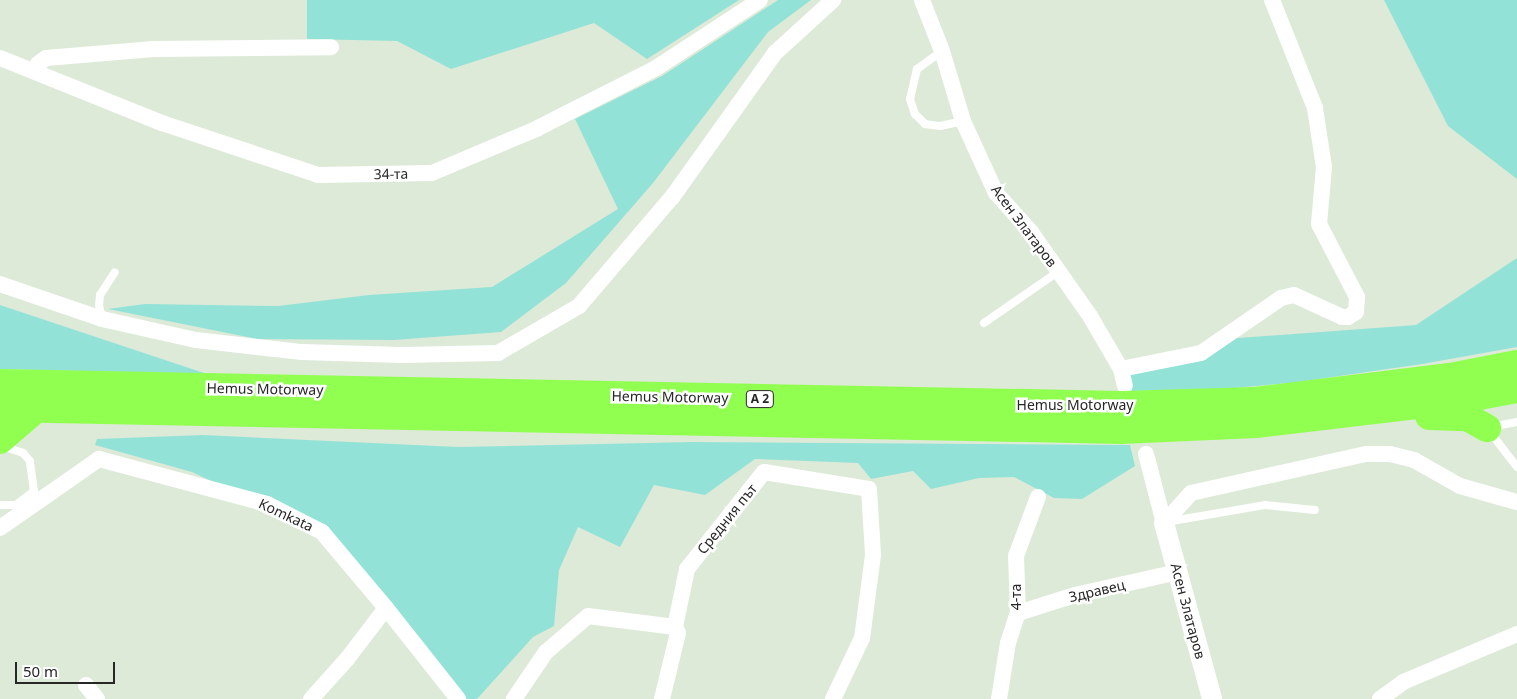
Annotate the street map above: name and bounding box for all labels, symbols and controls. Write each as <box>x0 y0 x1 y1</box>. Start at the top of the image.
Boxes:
street label: 34-та <box>374 165 408 183</box>
street label: Асен Златаров <box>988 182 1060 270</box>
street label: Hemus Motorway <box>206 380 324 398</box>
street label: Hemus Motorway <box>611 388 729 406</box>
road number: A 2 <box>745 389 775 408</box>
street label: Hemus Motorway <box>1017 397 1133 413</box>
street label: Средния път <box>694 481 760 557</box>
street label: Komkata <box>256 495 316 535</box>
street label: Асен Златаров <box>1167 561 1209 661</box>
street label: Здравец <box>1067 576 1127 606</box>
street label: 4-та <box>1008 584 1024 610</box>
scale bar <box>18 652 118 684</box>
text: 50 m <box>23 661 58 681</box>

